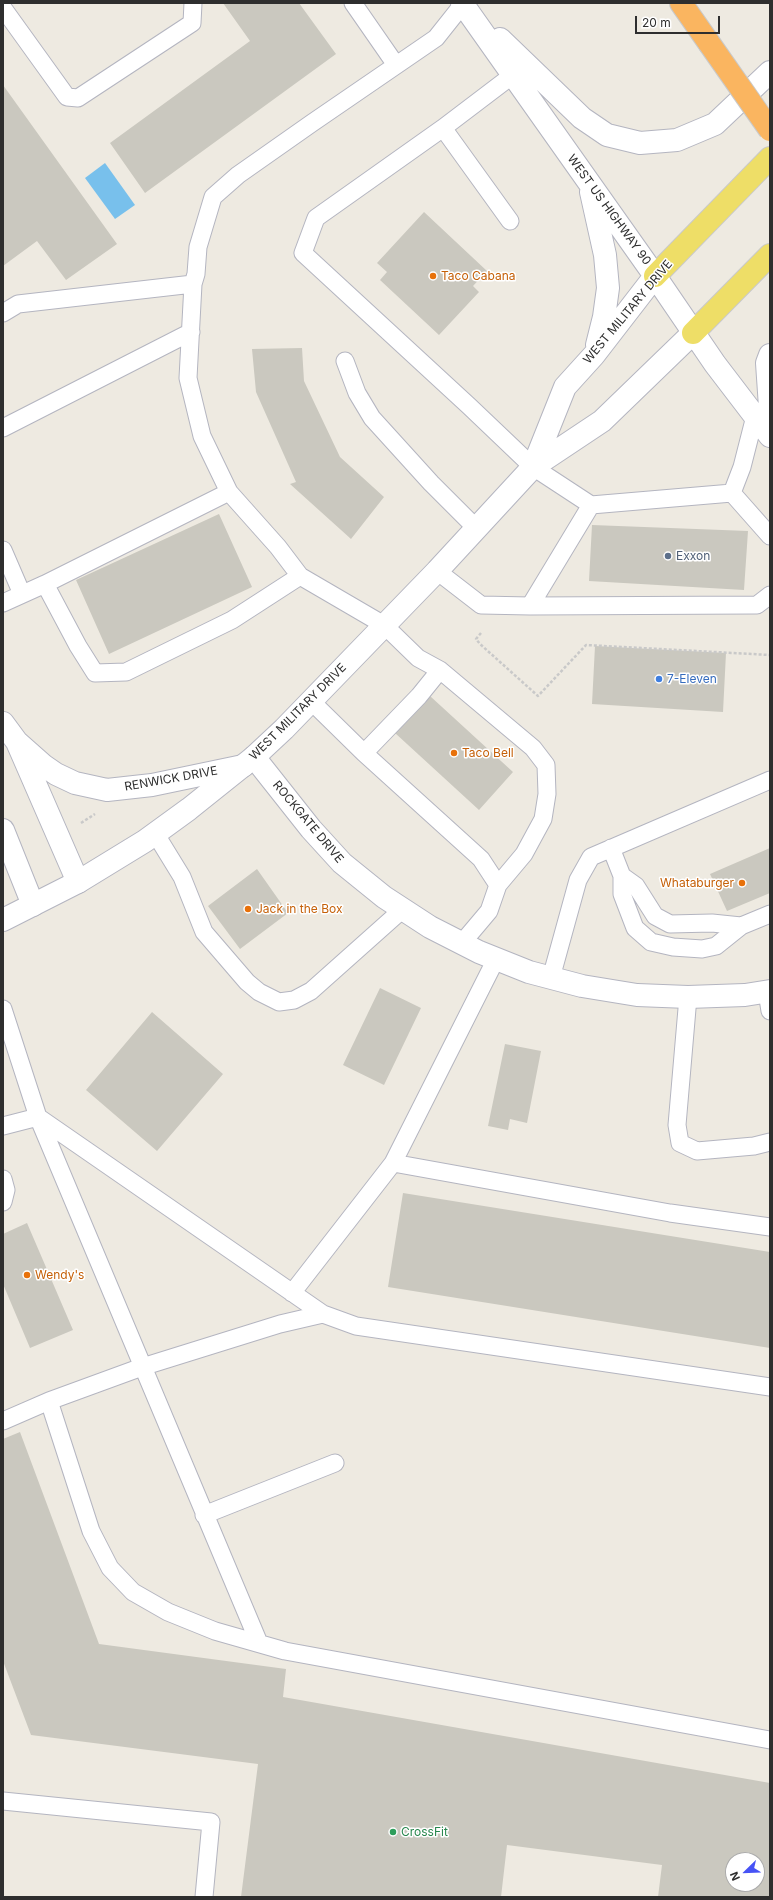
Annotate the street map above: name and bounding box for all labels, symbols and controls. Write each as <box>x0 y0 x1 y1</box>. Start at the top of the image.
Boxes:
scale bar <box>637 8 722 34</box>
text: 20 m <box>642 15 671 30</box>
street label: WEST US HIGHWAY 90 <box>564 152 654 268</box>
street label: WEST MILITARY DRIVE <box>580 257 676 367</box>
place label: Taco Cabana <box>441 269 516 283</box>
marker: Taco Cabana <box>428 271 438 281</box>
place label: Exxon <box>676 549 710 563</box>
marker: Exxon <box>663 551 673 561</box>
street label: WEST MILITARY DRIVE <box>247 661 349 763</box>
place label: 7-Eleven <box>667 672 717 686</box>
marker: 7-Eleven <box>654 674 664 684</box>
place label: Taco Bell <box>462 746 514 760</box>
marker: Taco Bell <box>449 748 459 758</box>
street label: RENWICK DRIVE <box>123 764 219 794</box>
street label: ROCKGATE DRIVE <box>269 778 347 866</box>
place label: Whataburger <box>660 876 734 890</box>
marker: Whataburger <box>737 878 747 888</box>
place label: Jack in the Box <box>256 902 342 916</box>
marker: Jack in the Box <box>243 904 253 914</box>
place label: Wendy's <box>35 1268 84 1282</box>
marker: Wendy's <box>22 1270 32 1280</box>
place label: CrossFit <box>401 1825 448 1839</box>
marker: CrossFit <box>388 1827 398 1837</box>
north arrow <box>725 1852 765 1892</box>
text: N <box>727 1870 743 1883</box>

